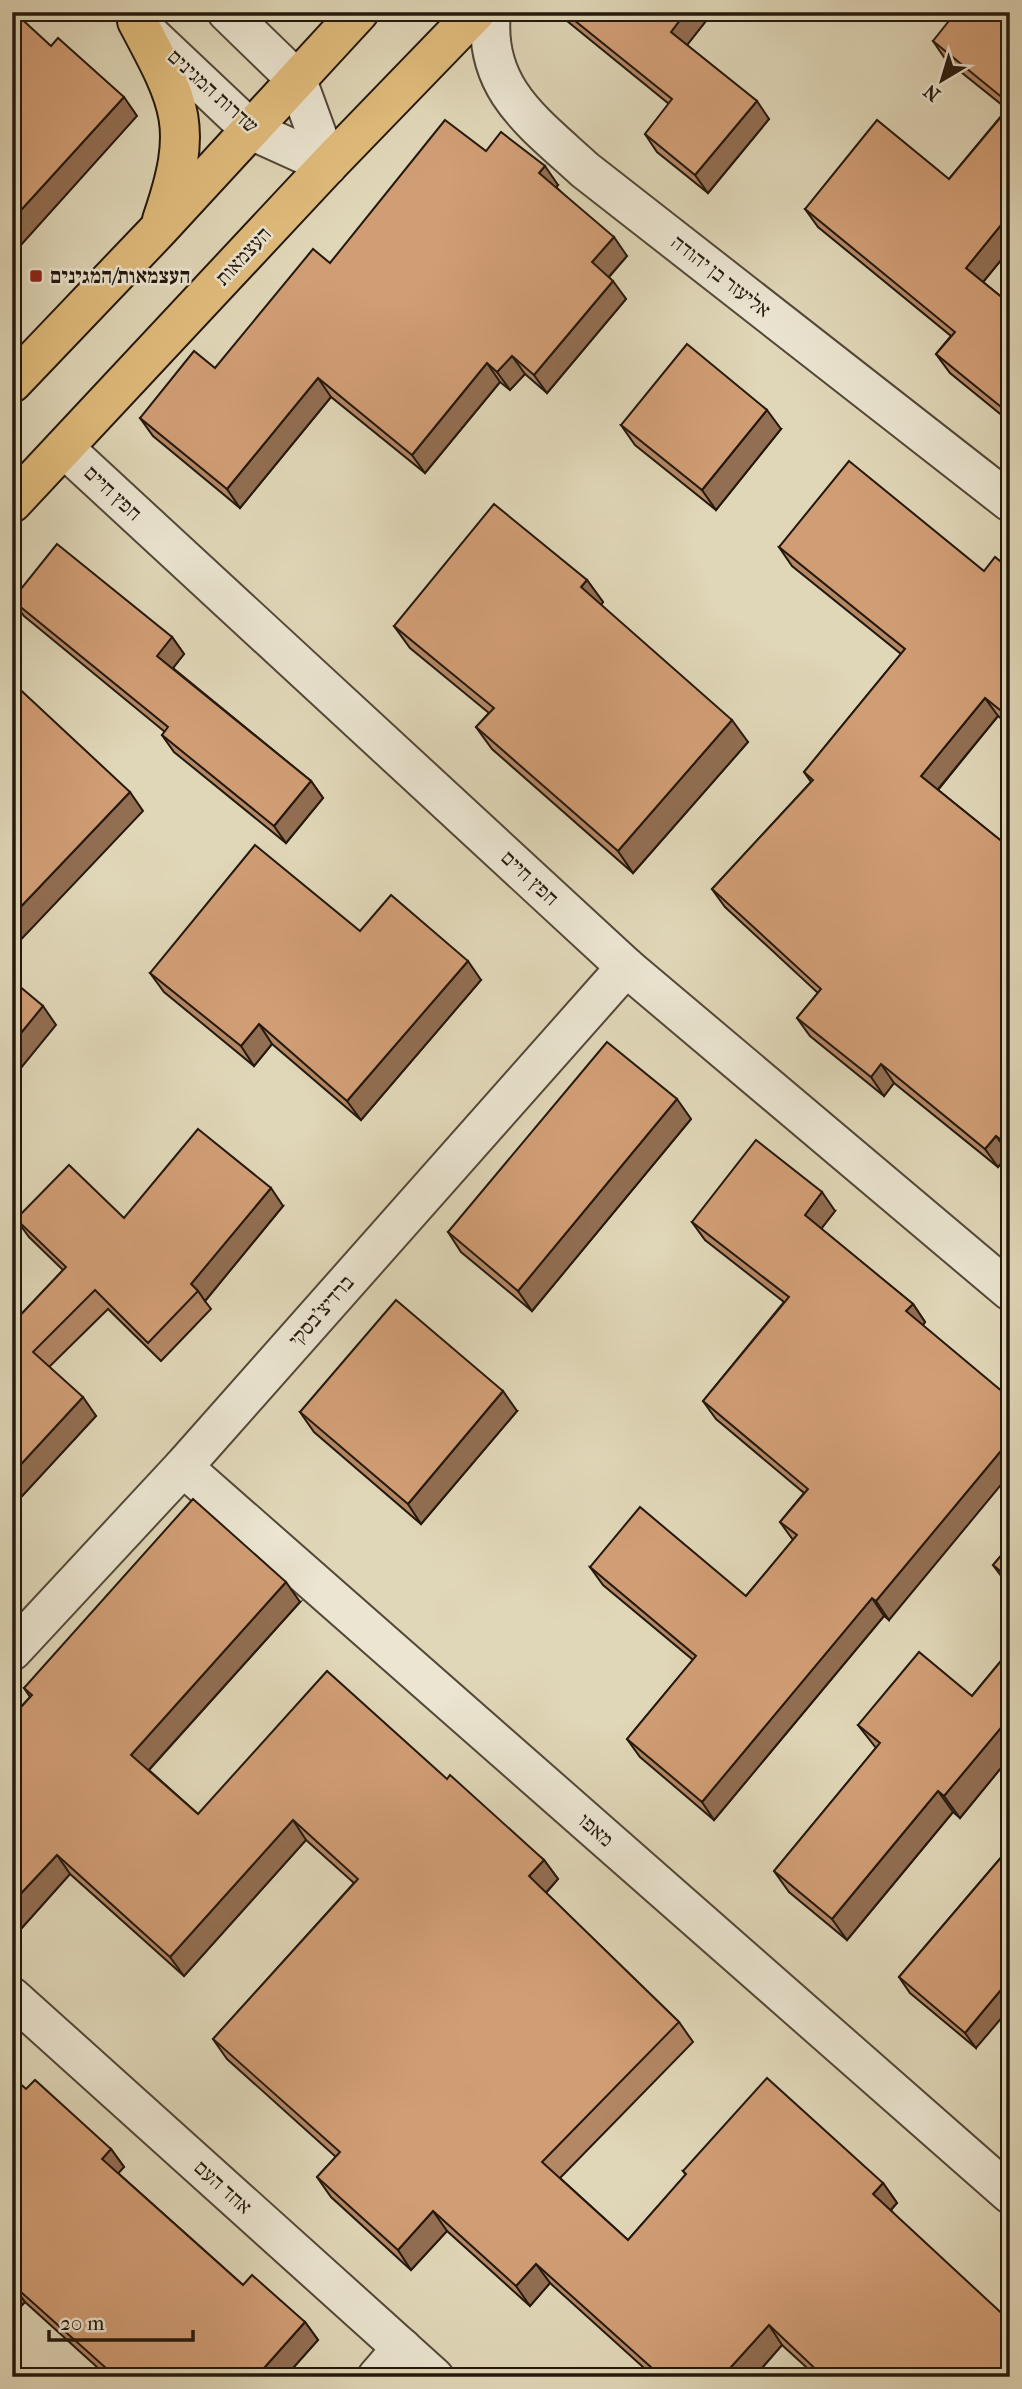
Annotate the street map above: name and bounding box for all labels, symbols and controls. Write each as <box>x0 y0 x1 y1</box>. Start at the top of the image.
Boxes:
street label: שדרות המגינים <box>163 44 263 138</box>
north arrow <box>906 46 976 116</box>
text: N <box>919 79 945 106</box>
street label: העצמאות <box>210 222 276 290</box>
street label: אליעזר בן יהודה <box>666 230 776 322</box>
place label: העצמאות/המגינים <box>50 264 190 288</box>
marker: העצמאות/המגינים <box>28 268 44 284</box>
street label: חפץ חיים <box>79 460 147 526</box>
street label: חפץ חיים <box>496 845 564 911</box>
street label: ברדיצ'בסקי <box>283 1270 359 1352</box>
street label: מאפו <box>573 1808 619 1852</box>
street label: אחד העם <box>189 2155 257 2219</box>
scale bar <box>49 2298 192 2342</box>
text: 20 m <box>60 2311 105 2335</box>

